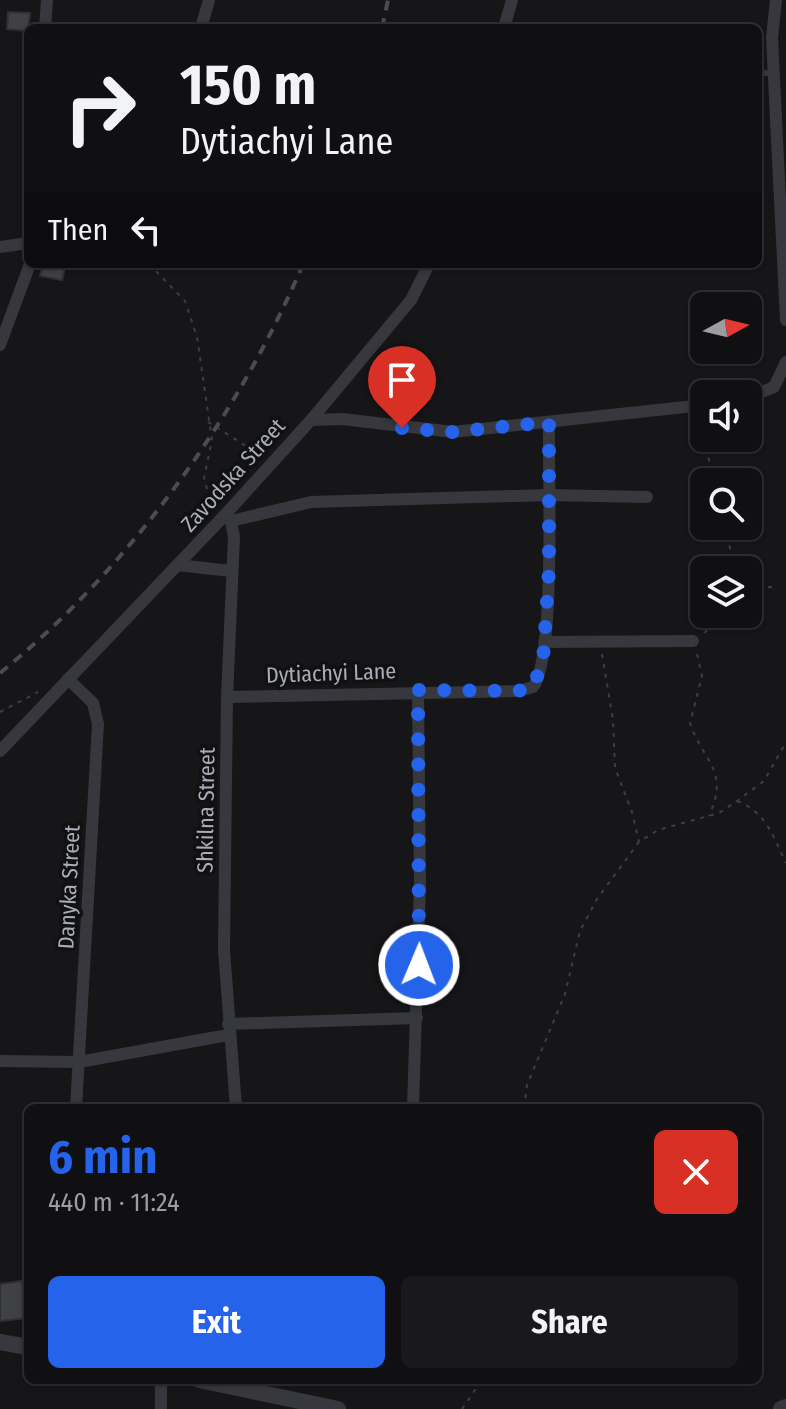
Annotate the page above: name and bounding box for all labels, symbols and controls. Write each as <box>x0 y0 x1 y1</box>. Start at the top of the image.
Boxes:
text: 150 m <box>180 52 316 119</box>
icon: right <box>48 56 152 160</box>
text: Dytiachyi Lane <box>180 120 393 164</box>
icon: left <box>124 208 168 252</box>
text: Then <box>48 212 108 248</box>
north arrow <box>690 292 762 364</box>
map controls <box>690 292 762 628</box>
pin <box>368 346 436 428</box>
icon: arrive <box>380 358 424 402</box>
button: sound <box>690 380 762 452</box>
street label: Zavodska Street <box>175 412 291 537</box>
button: search <box>690 468 762 540</box>
button: layers <box>690 556 762 628</box>
street label: Dytiachyi Lane <box>265 657 397 689</box>
street label: Shkilna Street <box>191 746 221 873</box>
street label: Danyka Street <box>52 823 86 950</box>
position arrow <box>377 923 461 1007</box>
text: 6 min <box>48 1128 157 1186</box>
button: close <box>654 1130 738 1214</box>
text: 440 m · 11:24 <box>48 1187 180 1218</box>
button: Exit <box>48 1276 385 1368</box>
button: Share <box>401 1276 738 1368</box>

